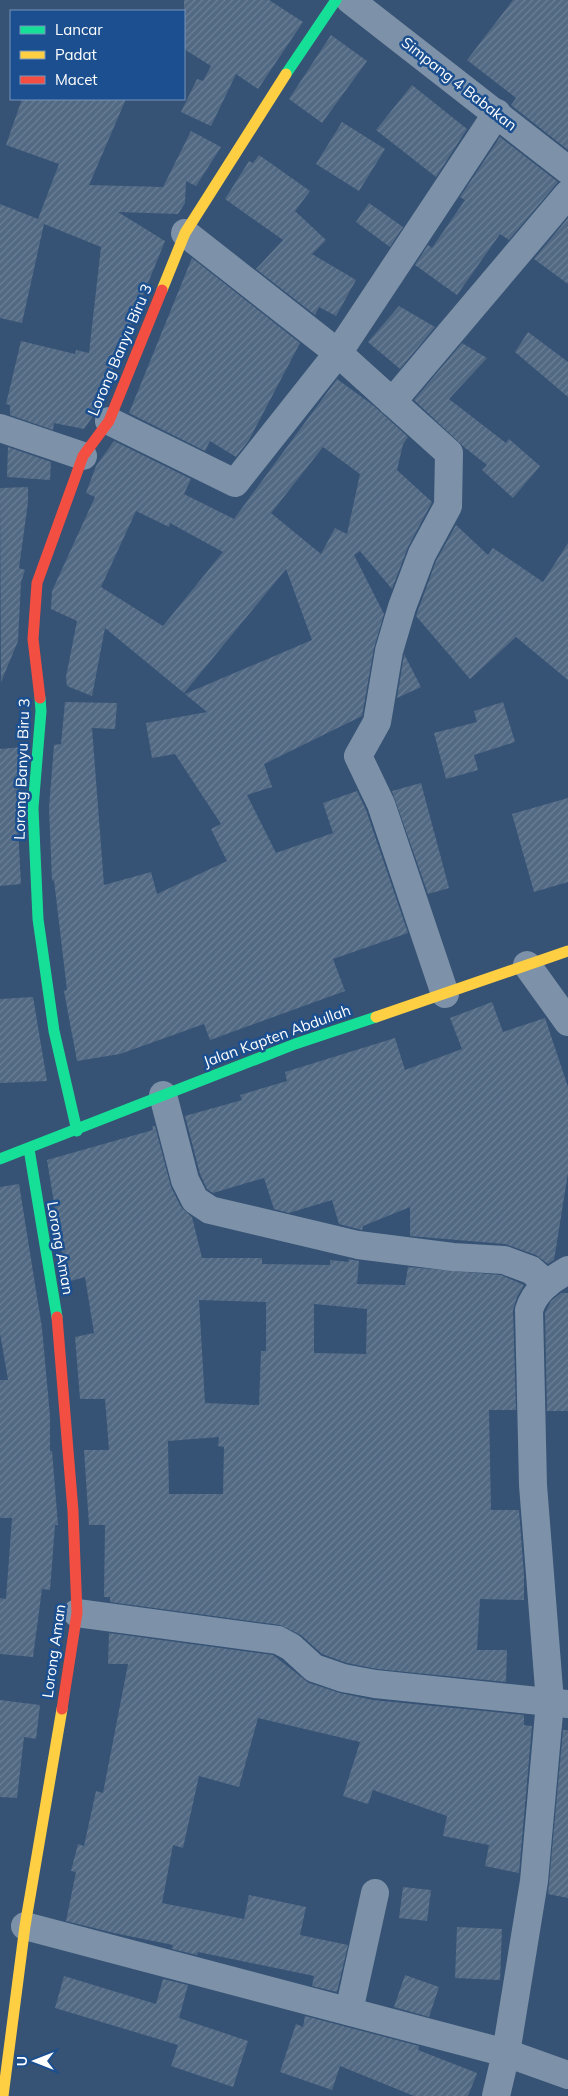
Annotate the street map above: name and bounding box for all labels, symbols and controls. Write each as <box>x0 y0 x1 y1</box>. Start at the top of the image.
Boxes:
legend <box>10 10 185 100</box>
text: Lancar <box>55 20 103 39</box>
street label: Simpang 4 Babakan <box>398 33 521 135</box>
text: Padat <box>55 45 97 64</box>
text: Macet <box>55 70 98 89</box>
street label: Lorong Banyu Biru 3 <box>83 281 156 419</box>
street label: Lorong Banyu Biru 3 <box>10 698 33 840</box>
street label: Jalan Kapten Abdullah <box>201 1000 353 1071</box>
street label: Lorong Aman <box>43 1200 78 1296</box>
street label: Lorong Aman <box>38 1603 69 1699</box>
north arrow <box>10 2036 60 2086</box>
text: U <box>13 2056 31 2066</box>

